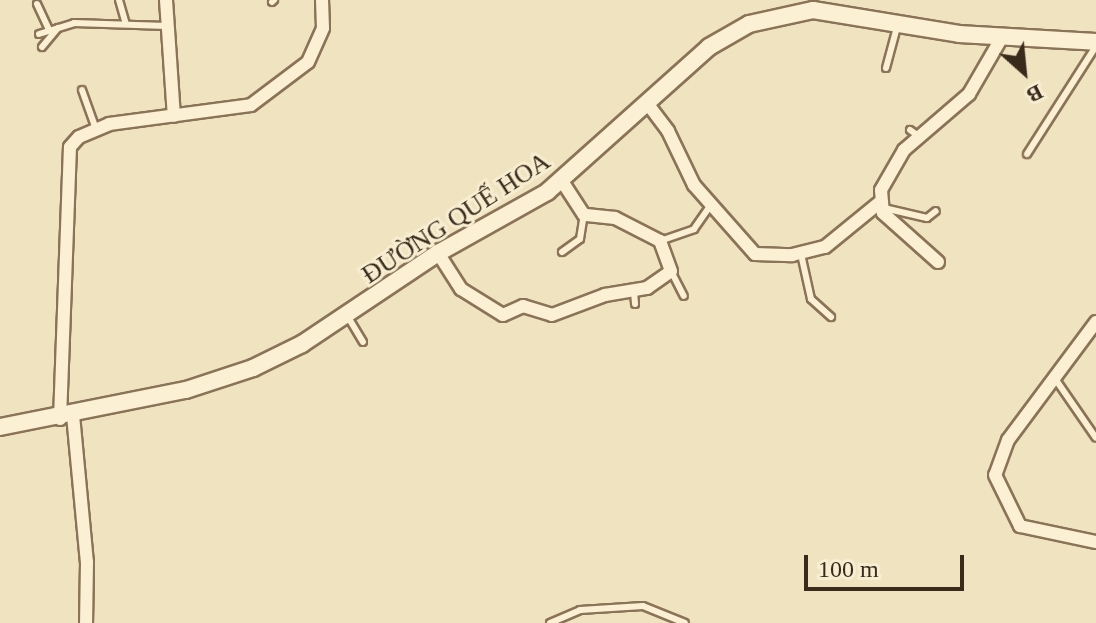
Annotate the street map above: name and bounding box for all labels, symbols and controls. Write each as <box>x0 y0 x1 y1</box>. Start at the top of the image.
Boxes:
north arrow <box>984 32 1064 112</box>
text: B <box>1023 79 1047 108</box>
street label: ĐƯỜNG QUẾ HOA <box>356 146 556 290</box>
scale bar <box>808 539 968 589</box>
text: 100 m <box>818 556 879 582</box>

